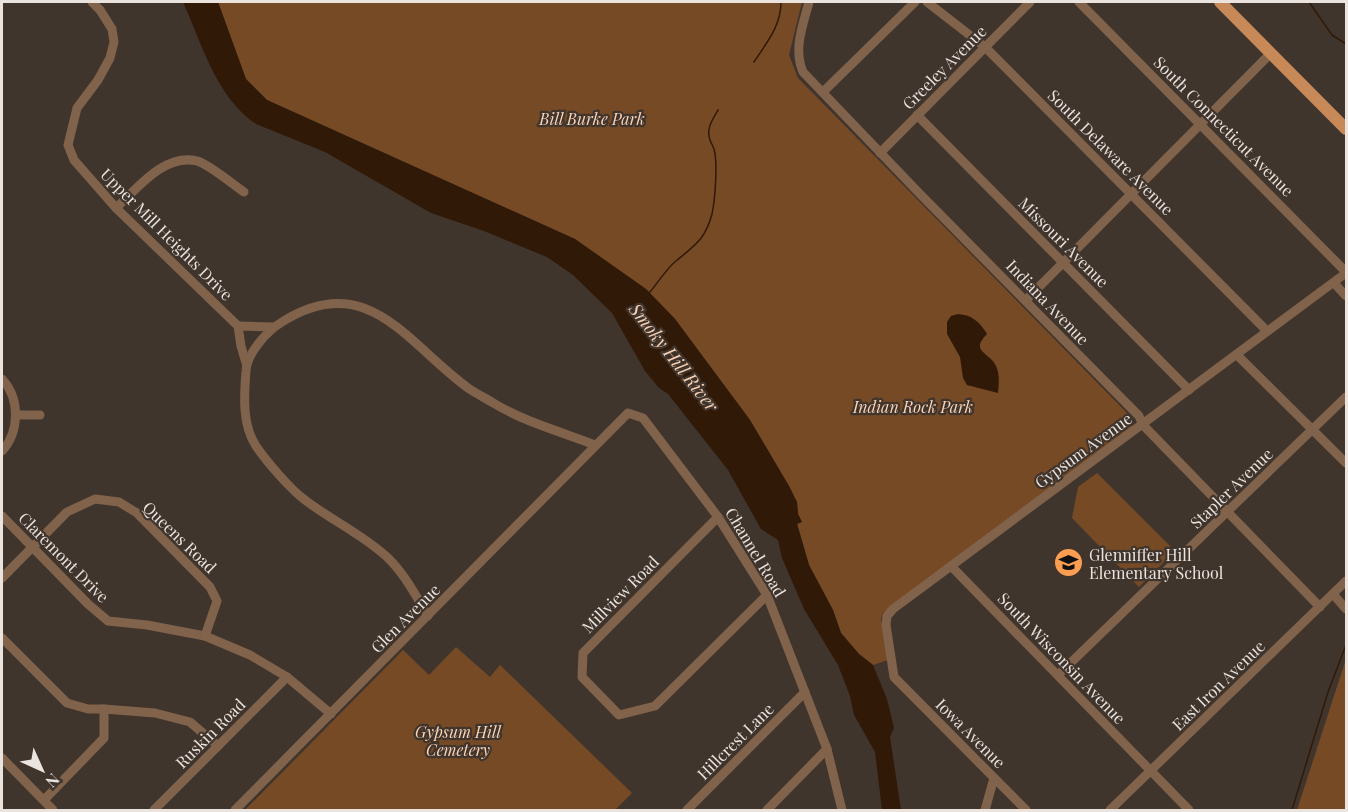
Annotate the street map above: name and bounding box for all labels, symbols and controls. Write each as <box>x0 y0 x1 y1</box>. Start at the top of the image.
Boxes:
street label: Greeley Avenue <box>898 21 990 113</box>
street label: South Connecticut Avenue <box>1150 52 1298 200</box>
street label: South Delaware Avenue <box>1044 85 1178 219</box>
park label: Bill Burke Park <box>538 108 645 129</box>
street label: Upper Mill Heights Drive <box>97 164 237 304</box>
street label: Missouri Avenue <box>1014 192 1114 292</box>
street label: Indiana Avenue <box>1002 255 1094 349</box>
water label: Smoky Hill River <box>624 297 725 417</box>
park label: Indian Rock Park <box>852 396 973 417</box>
street label: Gypsum Avenue <box>1030 408 1136 492</box>
street label: Stapler Avenue <box>1185 443 1277 533</box>
street label: Queens Road <box>139 497 221 577</box>
street label: Channel Road <box>721 503 791 601</box>
street label: Claremont Drive <box>14 507 114 607</box>
place label: Glenniffer Hill Elementary School <box>1089 544 1224 583</box>
school or university icon: Glenniffer Hill Elementary School <box>1052 547 1084 579</box>
street label: Millview Road <box>577 551 663 637</box>
street label: Glen Avenue <box>366 579 444 657</box>
street label: South Wisconsin Avenue <box>994 588 1130 728</box>
street label: East Iron Avenue <box>1167 635 1269 735</box>
street label: Ruskin Road <box>171 694 249 772</box>
street label: Iowa Avenue <box>932 694 1010 772</box>
street label: Hillcrest Lane <box>692 698 778 784</box>
park label: Gypsum Hill Cemetery <box>415 721 502 760</box>
north arrow <box>12 740 72 800</box>
text: N <box>41 769 64 793</box>

